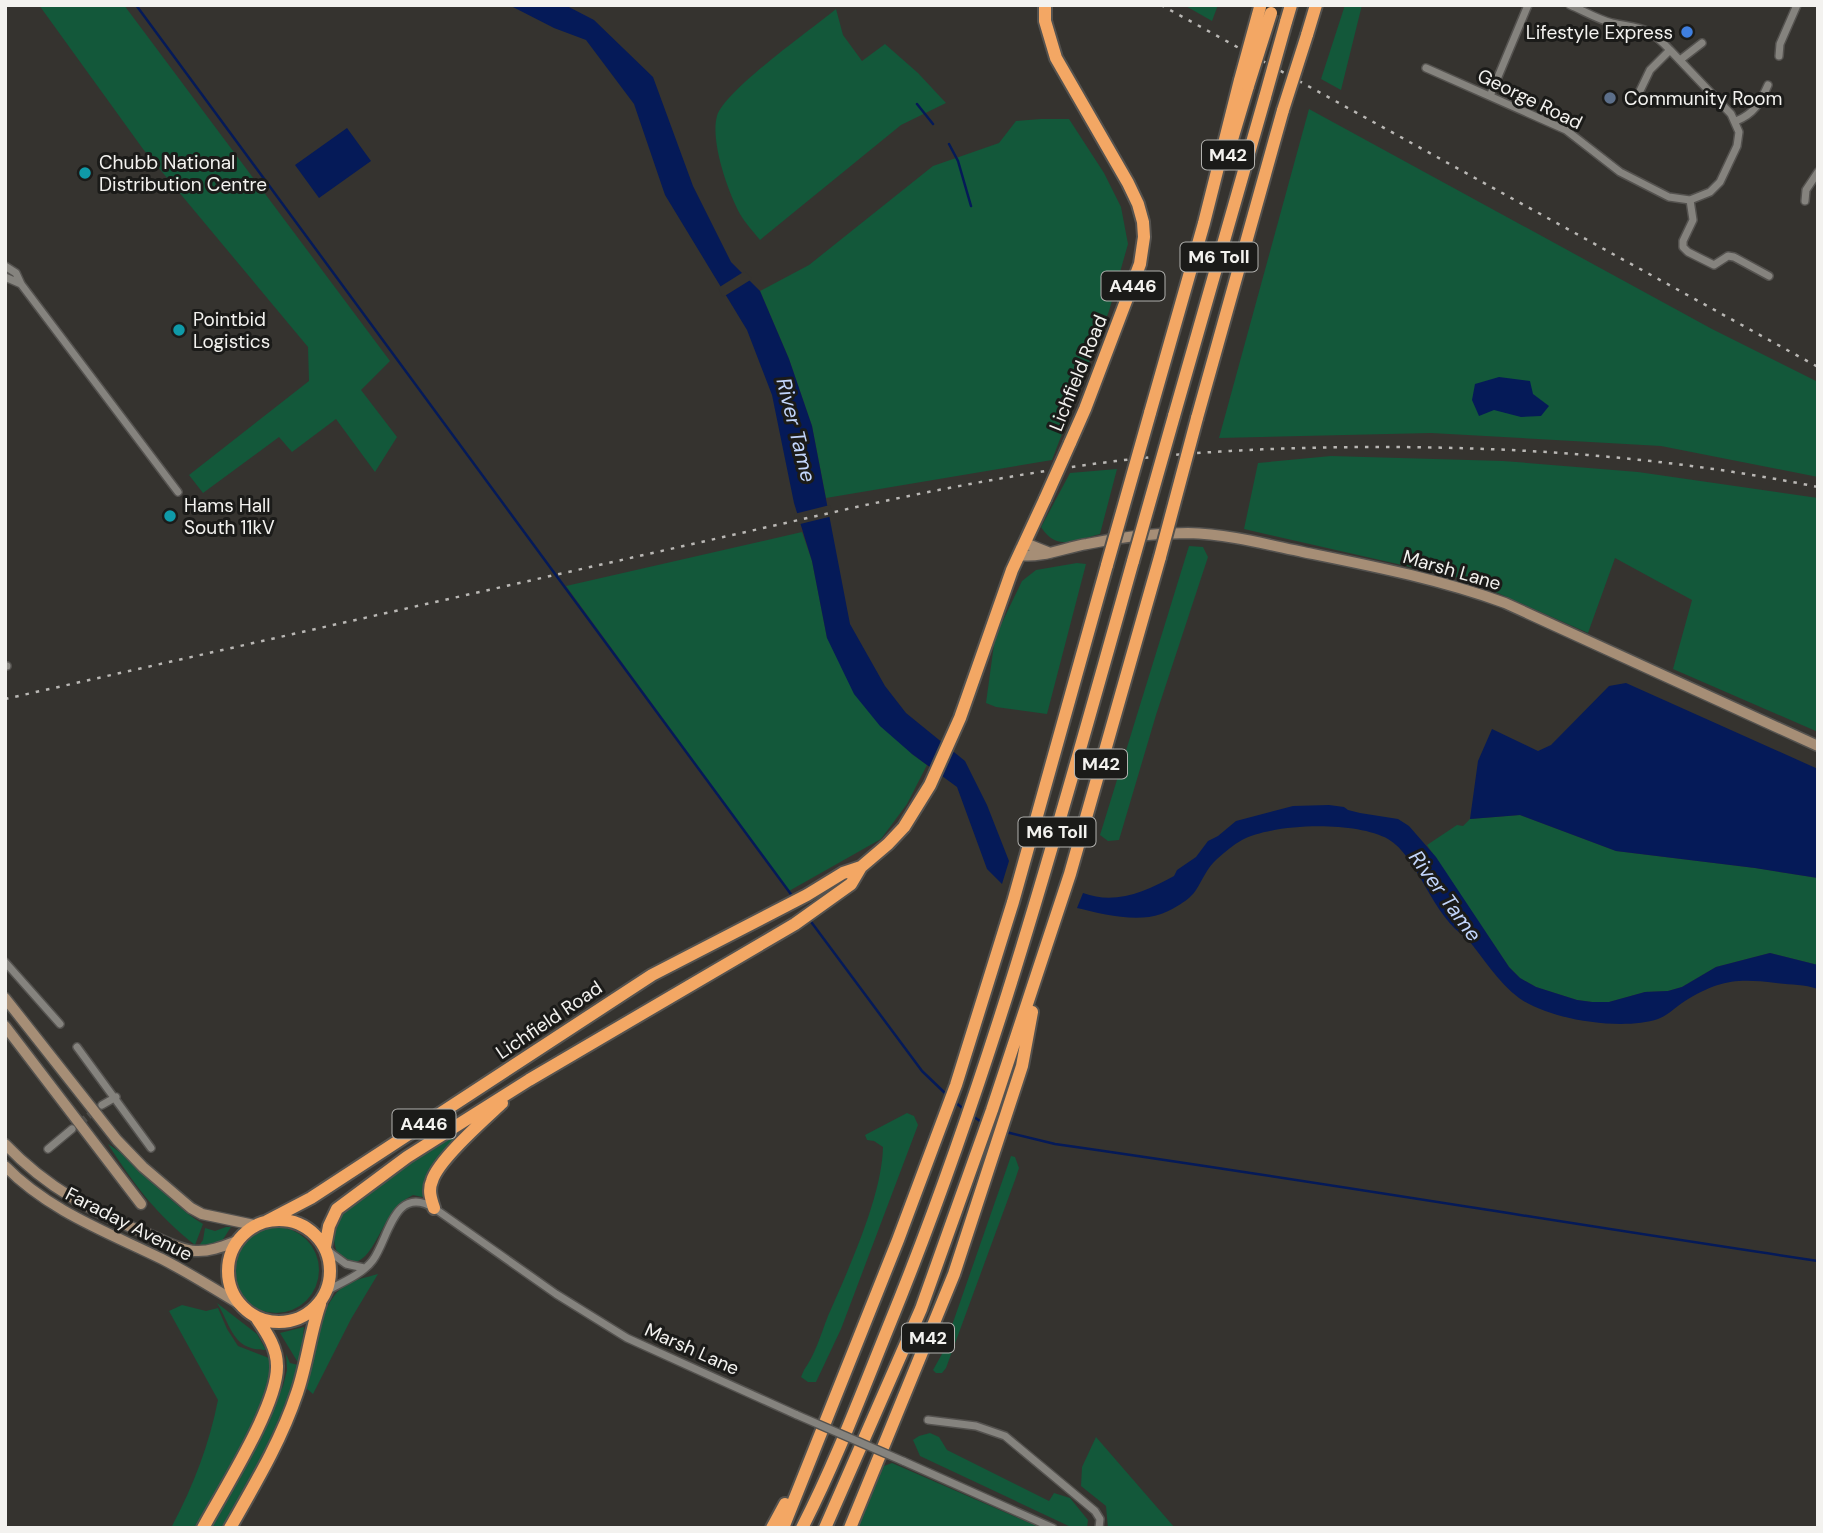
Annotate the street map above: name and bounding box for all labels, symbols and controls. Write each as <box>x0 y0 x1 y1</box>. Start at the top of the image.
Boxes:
place label: Lifestyle Express <box>1526 20 1673 45</box>
marker: Lifestyle Express <box>1679 24 1695 40</box>
street label: George Road <box>1473 63 1587 135</box>
place label: Community Room <box>1624 86 1782 111</box>
marker: Community Room <box>1602 90 1618 106</box>
road number: M42 <box>1202 140 1254 170</box>
place label: Chubb National Distribution Centre <box>99 150 267 197</box>
marker: Chubb National Distribution Centre <box>77 165 93 181</box>
road number: M6 Toll <box>1180 243 1258 272</box>
road number: A446 <box>1102 272 1164 300</box>
place label: Pointbid Logistics <box>193 307 270 354</box>
street label: Lichfield Road <box>1043 311 1113 435</box>
marker: Pointbid Logistics <box>171 322 187 338</box>
water label: River Tame <box>770 375 822 485</box>
place label: Hams Hall South 11kV <box>184 493 275 540</box>
marker: Hams Hall South 11kV <box>162 508 178 524</box>
street label: Marsh Lane <box>1400 544 1504 596</box>
road number: M42 <box>1075 750 1127 778</box>
road number: M6 Toll <box>1018 818 1096 846</box>
water label: River Tame <box>1402 845 1488 947</box>
street label: Lichfield Road <box>491 975 607 1065</box>
road number: A446 <box>392 1110 456 1139</box>
street label: Faraday Avenue <box>61 1181 197 1267</box>
street label: Marsh Lane <box>641 1317 743 1381</box>
road number: M42 <box>902 1324 954 1352</box>

